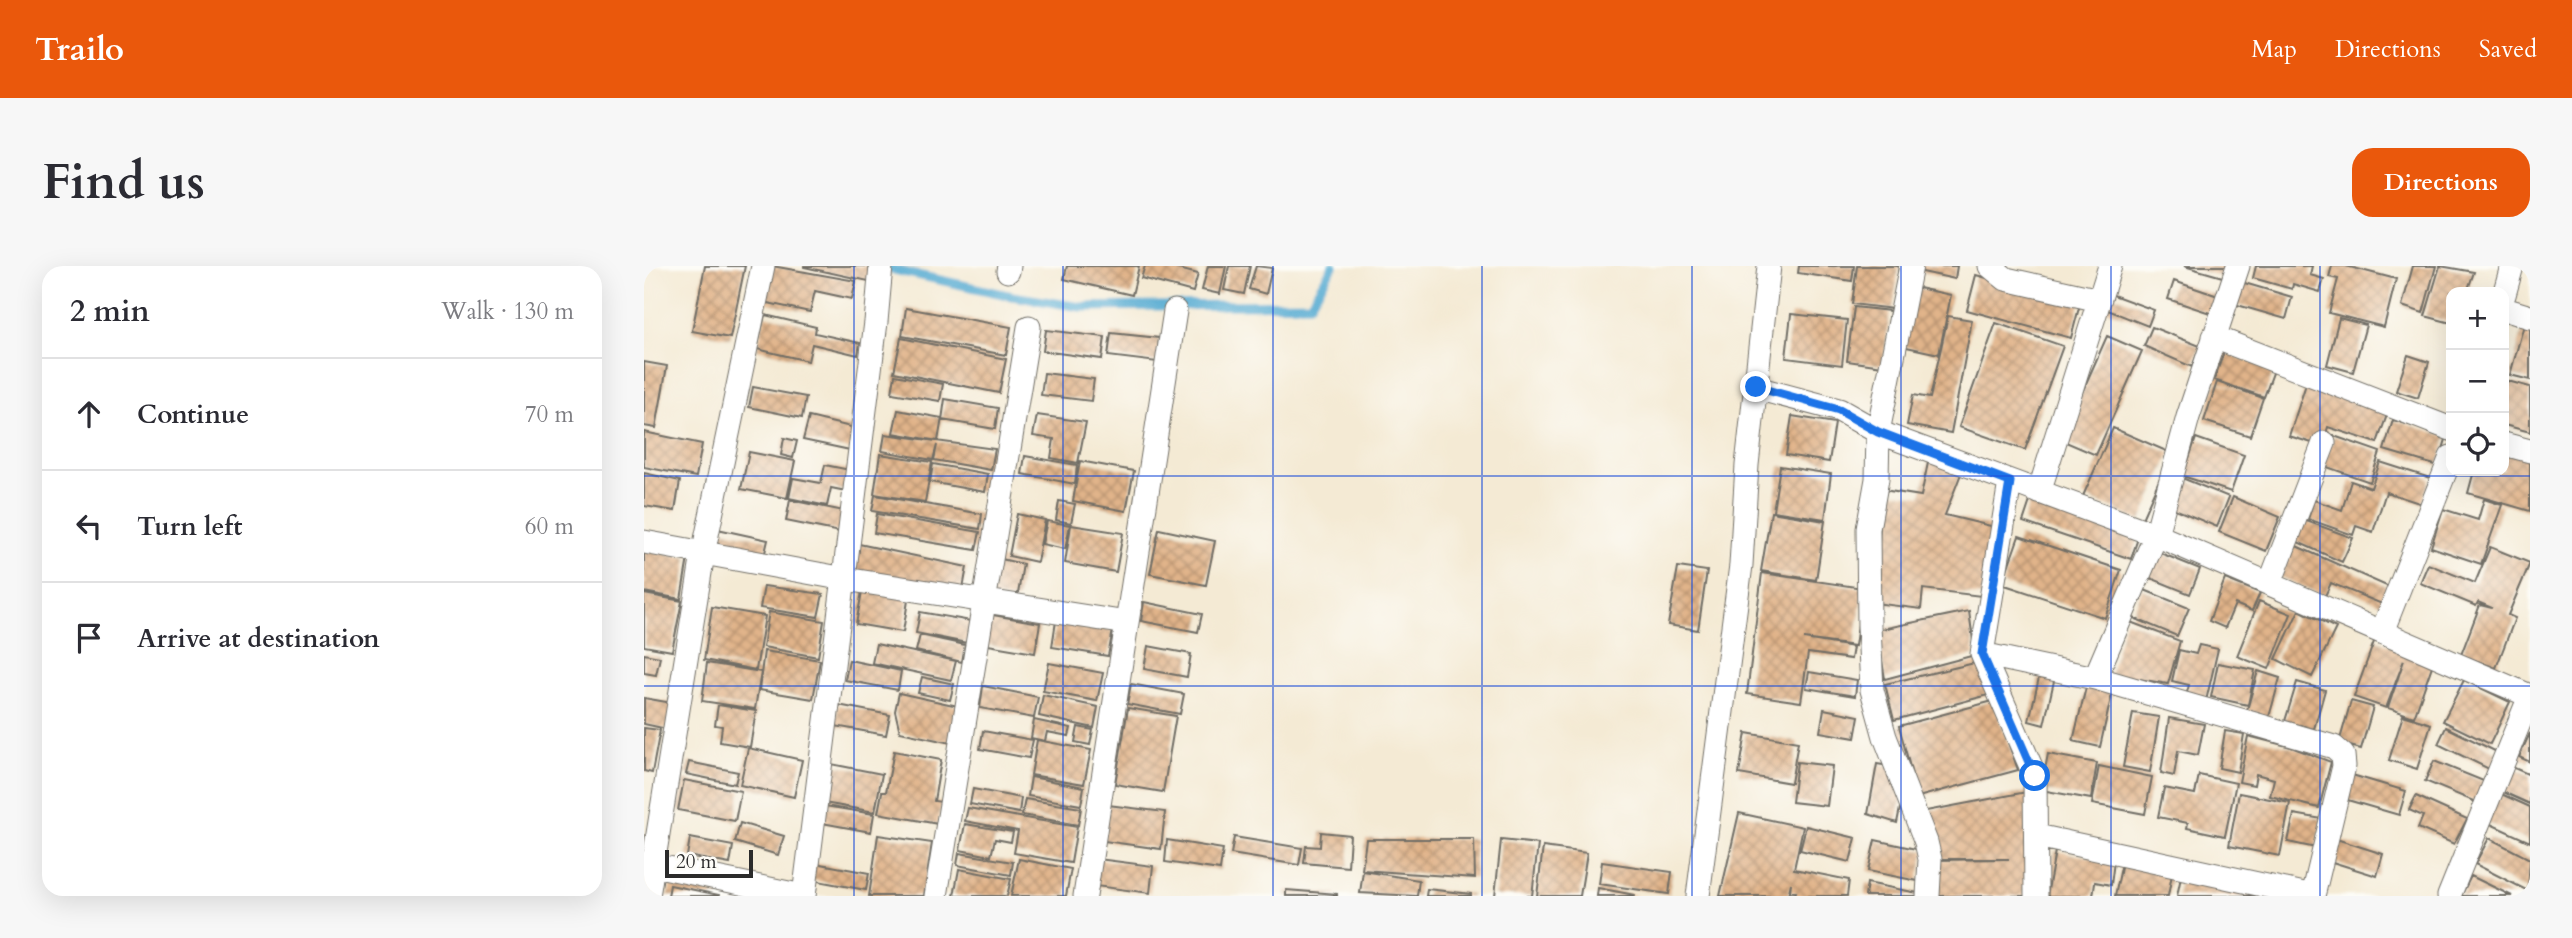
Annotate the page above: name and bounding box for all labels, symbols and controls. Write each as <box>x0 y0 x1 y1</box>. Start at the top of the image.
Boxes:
text: Trailo <box>35 27 124 72</box>
text: Map <box>2251 33 2297 66</box>
text: Directions <box>2335 33 2441 66</box>
text: Saved <box>2479 33 2537 66</box>
button: Directions <box>2352 148 2530 217</box>
text: Find us <box>42 149 205 216</box>
map controls <box>2446 287 2509 476</box>
button: + <box>2446 287 2509 350</box>
text: 2 min <box>70 291 150 332</box>
text: Walk · 130 m <box>441 296 574 327</box>
button: − <box>2446 350 2509 413</box>
route end <box>1740 371 1771 402</box>
icon: ahead <box>70 395 108 433</box>
text: Continue <box>137 397 249 432</box>
text: 70 m <box>525 399 574 430</box>
button: locate <box>2446 413 2509 476</box>
icon: left <box>70 507 108 545</box>
text: Turn left <box>137 509 242 544</box>
text: 60 m <box>525 511 574 542</box>
icon: arrive <box>70 619 108 657</box>
text: Arrive at destination <box>137 621 380 656</box>
route start <box>2019 760 2050 791</box>
scale bar <box>665 847 752 879</box>
text: 20 m <box>676 849 717 875</box>

